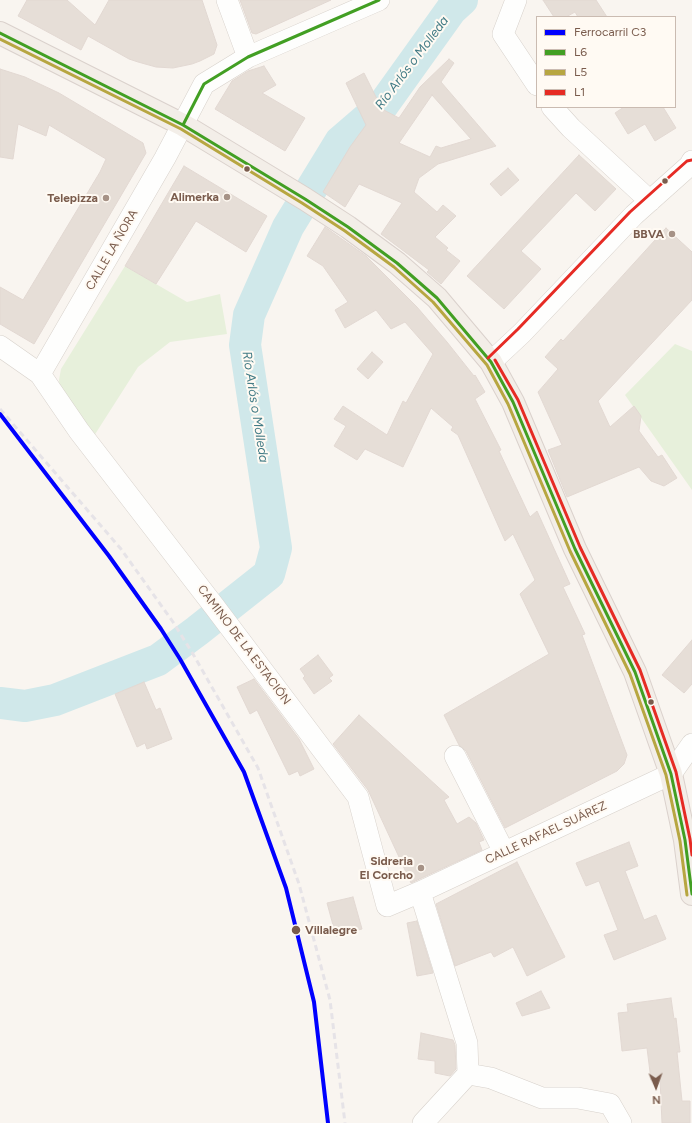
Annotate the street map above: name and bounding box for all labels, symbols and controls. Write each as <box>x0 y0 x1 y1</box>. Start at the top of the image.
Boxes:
water label: Río Arlós o Molleda <box>372 13 452 113</box>
legend <box>536 16 676 108</box>
text: Ferrocarril C3 <box>574 25 646 39</box>
text: L6 <box>574 45 587 59</box>
text: L5 <box>574 65 587 79</box>
text: L1 <box>574 85 585 99</box>
unlabelled marker <box>242 164 252 174</box>
unlabelled marker <box>660 176 670 186</box>
place label: Alimerka <box>170 190 219 204</box>
place label: Telepizza <box>47 191 98 205</box>
marker: Alimerka <box>222 192 232 202</box>
marker: Telepizza <box>101 193 111 203</box>
street label: CALLE LA ÑORA <box>83 207 141 293</box>
place label: BBVA <box>633 227 664 241</box>
marker: BBVA <box>667 229 677 239</box>
water label: Río Arlós o Molleda <box>239 350 271 464</box>
street label: CAMINO DE LA ESTACIÓN <box>194 582 294 708</box>
unlabelled marker <box>646 697 656 707</box>
street label: CALLE RAFAEL SUÁREZ <box>483 799 609 867</box>
place label: Sidreria El Corcho <box>360 854 413 882</box>
marker: Sidreria El Corcho <box>416 863 426 873</box>
place label: Villalegre <box>305 923 357 937</box>
marker: Villalegre <box>290 924 302 936</box>
north arrow <box>636 1067 676 1107</box>
text: N <box>652 1093 661 1106</box>

